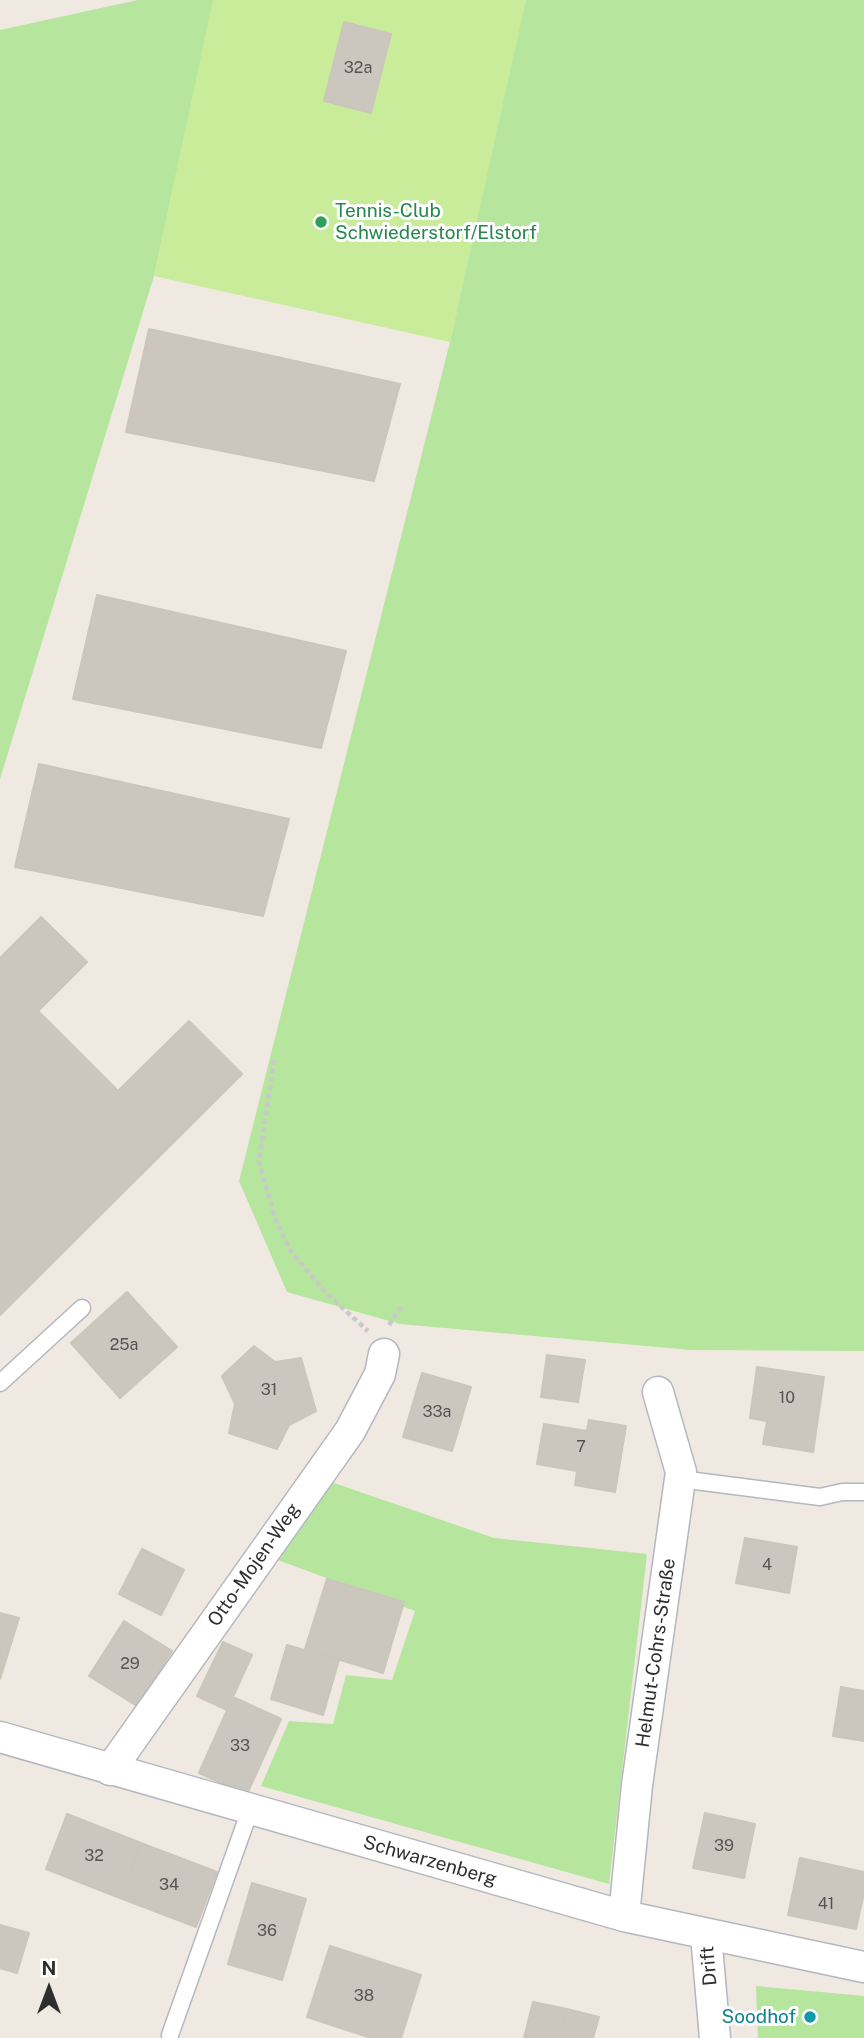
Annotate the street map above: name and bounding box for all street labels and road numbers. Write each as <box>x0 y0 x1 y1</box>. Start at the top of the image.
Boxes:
street label: Otto-Mojen-Weg <box>203 1499 305 1631</box>
street label: Helmut-Cohrs-Straße <box>631 1557 681 1749</box>
street label: Schwarzenberg <box>361 1831 499 1891</box>
street label: Drift <box>696 1945 722 1987</box>

